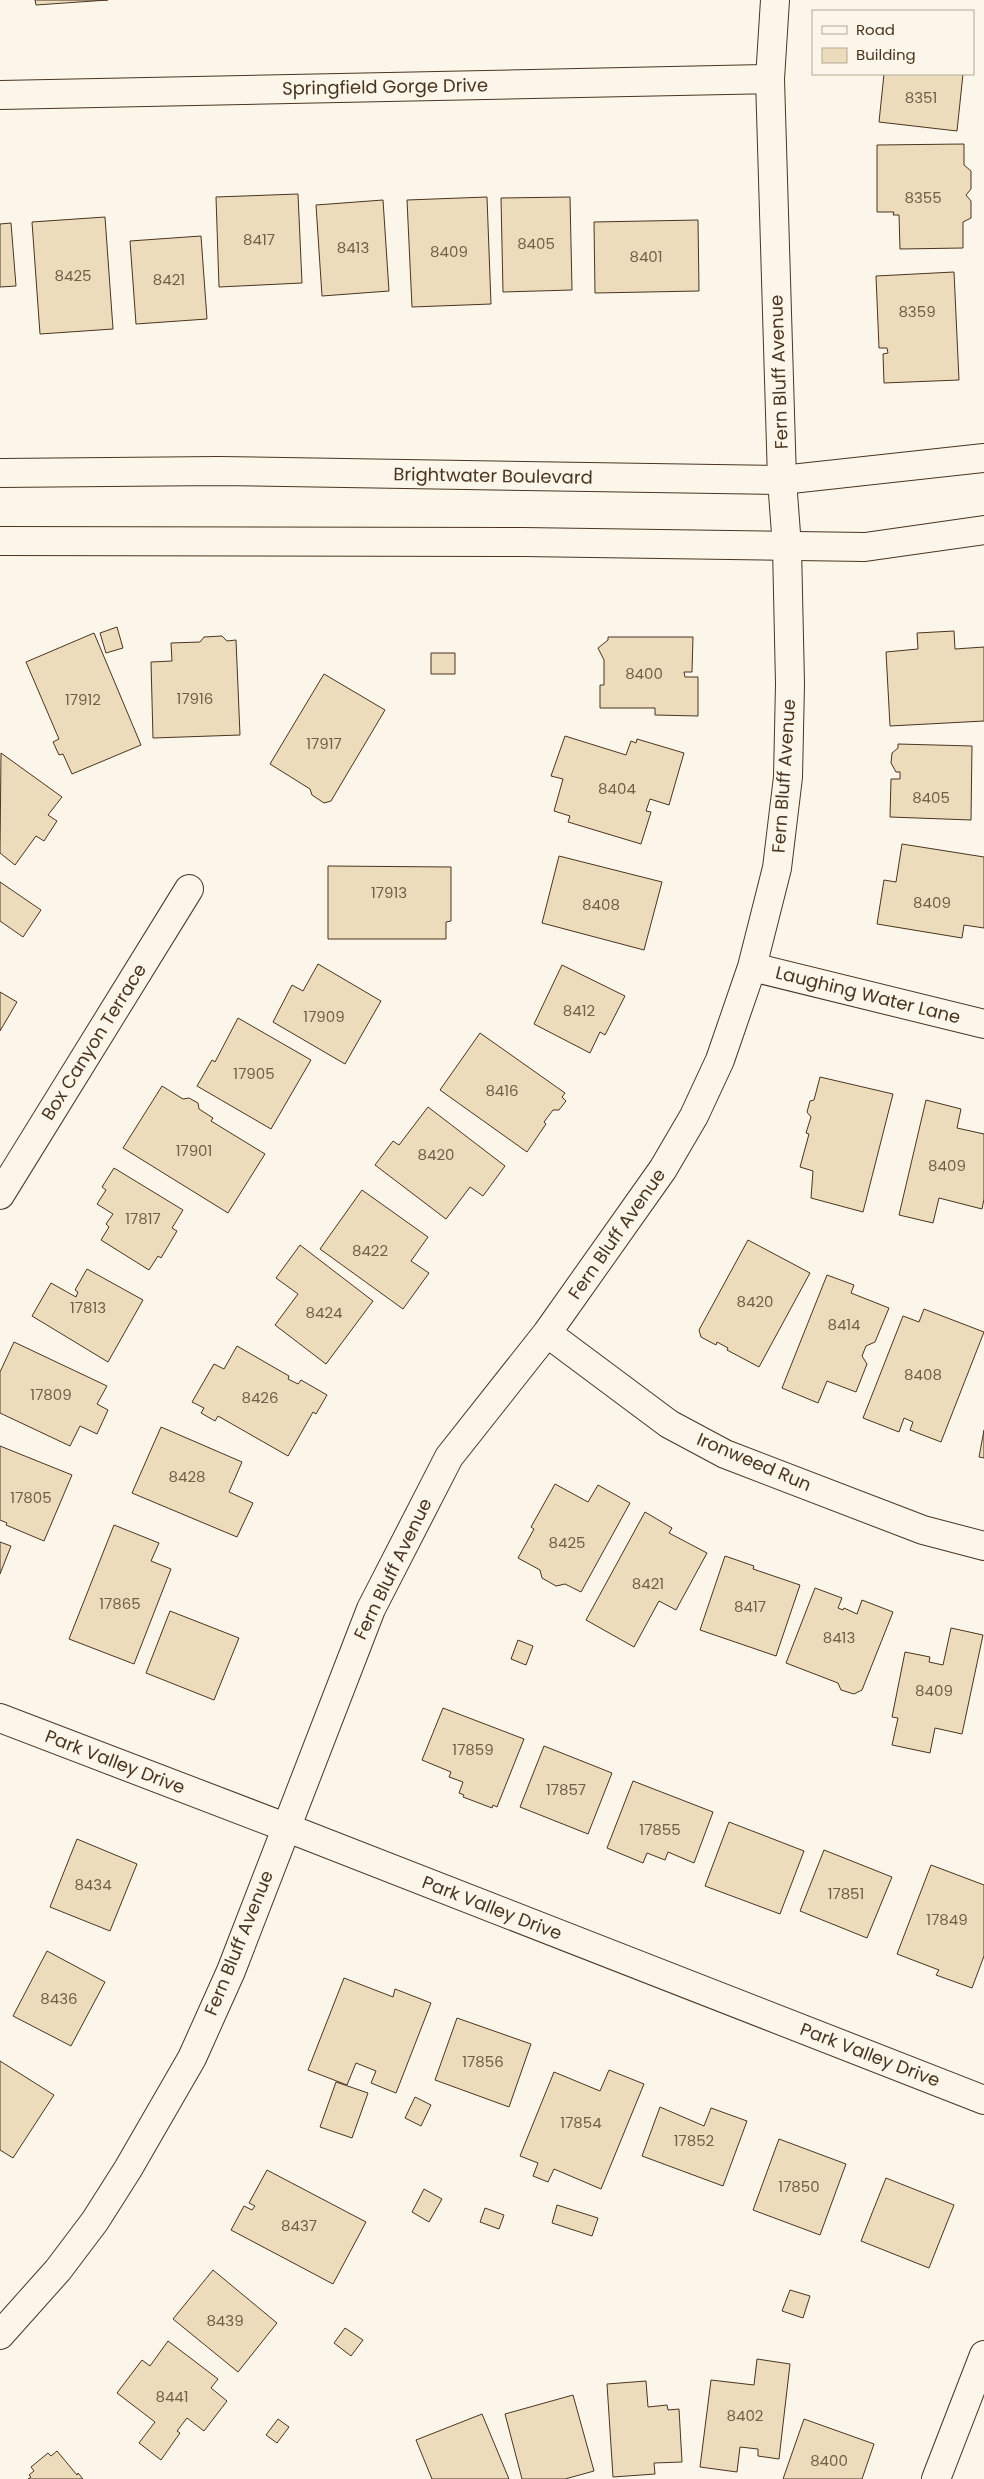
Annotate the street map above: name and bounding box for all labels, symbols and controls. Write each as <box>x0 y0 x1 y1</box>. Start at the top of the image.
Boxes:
legend <box>812 10 974 75</box>
text: Road <box>856 19 895 40</box>
text: Building <box>856 44 916 65</box>
street label: Springfield Gorge Drive <box>282 72 488 101</box>
house number: 8351 <box>905 87 937 108</box>
house number: 8355 <box>904 187 942 208</box>
house number: 8417 <box>243 229 275 250</box>
house number: 8405 <box>517 233 555 254</box>
house number: 8413 <box>337 237 369 258</box>
house number: 8409 <box>430 241 468 262</box>
house number: 8401 <box>629 246 663 267</box>
house number: 8425 <box>55 265 91 286</box>
house number: 8421 <box>153 269 185 290</box>
street label: Fern Bluff Avenue <box>763 294 794 450</box>
house number: 8359 <box>898 301 936 322</box>
street label: Brightwater Boulevard <box>393 461 593 490</box>
house number: 8400 <box>625 663 663 684</box>
house number: 17916 <box>177 688 213 709</box>
house number: 17912 <box>65 689 101 710</box>
street label: Fern Bluff Avenue <box>766 698 801 854</box>
house number: 17917 <box>306 733 342 754</box>
house number: 8404 <box>598 778 636 799</box>
house number: 8405 <box>912 787 950 808</box>
house number: 17913 <box>371 882 407 903</box>
house number: 8409 <box>913 892 951 913</box>
house number: 8408 <box>582 894 620 915</box>
street label: Box Canyon Terrace <box>35 959 152 1125</box>
street label: Laughing Water Lane <box>773 959 963 1030</box>
house number: 8412 <box>563 1000 595 1021</box>
house number: 17909 <box>303 1006 345 1027</box>
house number: 17905 <box>233 1063 275 1084</box>
house number: 8416 <box>485 1080 519 1101</box>
house number: 17901 <box>176 1140 212 1161</box>
house number: 8420 <box>418 1144 454 1165</box>
house number: 8409 <box>928 1155 966 1176</box>
street label: Fern Bluff Avenue <box>562 1163 671 1304</box>
house number: 17817 <box>125 1208 161 1229</box>
house number: 8422 <box>352 1240 388 1261</box>
house number: 8420 <box>737 1291 773 1312</box>
house number: 17813 <box>70 1297 106 1318</box>
house number: 8424 <box>306 1302 342 1323</box>
house number: 8414 <box>827 1314 861 1335</box>
house number: 8408 <box>904 1364 942 1385</box>
house number: 17809 <box>30 1384 72 1405</box>
house number: 8426 <box>241 1387 279 1408</box>
street label: Ironweed Run <box>693 1426 815 1497</box>
house number: 8428 <box>169 1466 206 1487</box>
house number: 17805 <box>10 1487 52 1508</box>
street label: Fern Bluff Avenue <box>347 1494 438 1644</box>
house number: 8425 <box>549 1532 585 1553</box>
house number: 8421 <box>632 1573 664 1594</box>
house number: 17865 <box>99 1593 141 1614</box>
house number: 8417 <box>734 1596 766 1617</box>
house number: 8413 <box>823 1627 855 1648</box>
house number: 8409 <box>915 1680 953 1701</box>
street label: Park Valley Drive <box>42 1723 189 1800</box>
house number: 17859 <box>452 1739 494 1760</box>
house number: 17857 <box>546 1779 586 1800</box>
house number: 17855 <box>639 1819 681 1840</box>
street label: Fern Bluff Avenue <box>198 1867 279 2019</box>
street label: Park Valley Drive <box>419 1869 566 1946</box>
house number: 8434 <box>74 1874 112 1895</box>
house number: 17851 <box>828 1883 864 1904</box>
house number: 17849 <box>926 1909 968 1930</box>
house number: 8436 <box>40 1988 78 2009</box>
street label: Park Valley Drive <box>797 2016 944 2093</box>
house number: 17856 <box>462 2051 504 2072</box>
house number: 17854 <box>560 2112 602 2133</box>
house number: 17852 <box>674 2130 714 2151</box>
house number: 17850 <box>778 2176 820 2197</box>
house number: 8437 <box>281 2215 317 2236</box>
house number: 8439 <box>206 2310 244 2331</box>
house number: 8441 <box>155 2386 189 2407</box>
house number: 8402 <box>727 2405 763 2426</box>
house number: 8400 <box>810 2450 848 2471</box>

